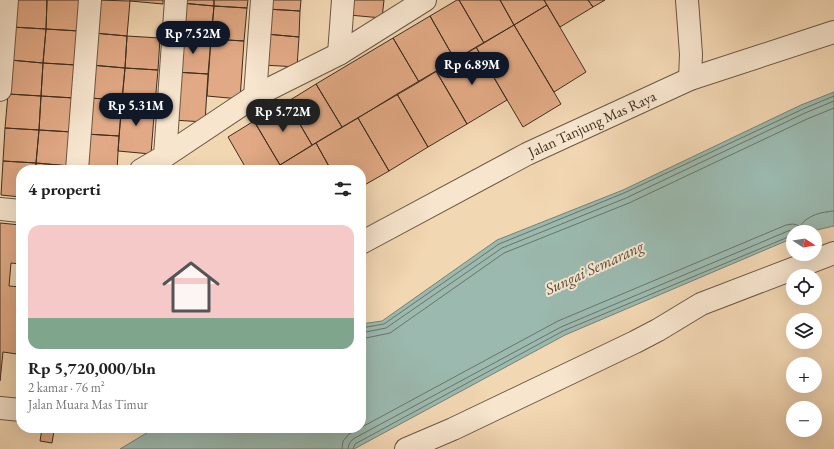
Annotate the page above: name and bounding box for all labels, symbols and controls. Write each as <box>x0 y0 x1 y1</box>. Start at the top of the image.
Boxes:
pin: Rp 7.52M <box>152 21 234 55</box>
text: Rp 7.52M <box>165 25 221 42</box>
pin: Rp 6.89M <box>431 52 513 86</box>
text: Rp 6.89M <box>444 56 500 73</box>
street label: Jalan Tanjung Mas Raya <box>523 86 659 162</box>
pin: Rp 5.31M <box>95 93 177 127</box>
text: Rp 5.31M <box>108 97 164 114</box>
pin: Rp 5.72M <box>242 99 324 133</box>
text: Rp 5.72M <box>255 103 311 120</box>
text: 4 properti <box>28 178 101 200</box>
icon: filters <box>332 178 354 200</box>
north arrow <box>786 225 822 261</box>
map controls <box>786 225 822 437</box>
water label: Sungai Semarang <box>541 235 648 300</box>
icon: home <box>155 251 227 323</box>
button: locate <box>786 269 822 305</box>
button: layers <box>786 313 822 349</box>
text: Rp 5,720,000/bln <box>28 357 156 379</box>
button: + <box>786 357 822 393</box>
text: 2 kamar · 76 m² <box>28 379 105 396</box>
text: Jalan Muara Mas Timur <box>28 396 148 413</box>
button: − <box>786 401 822 437</box>

